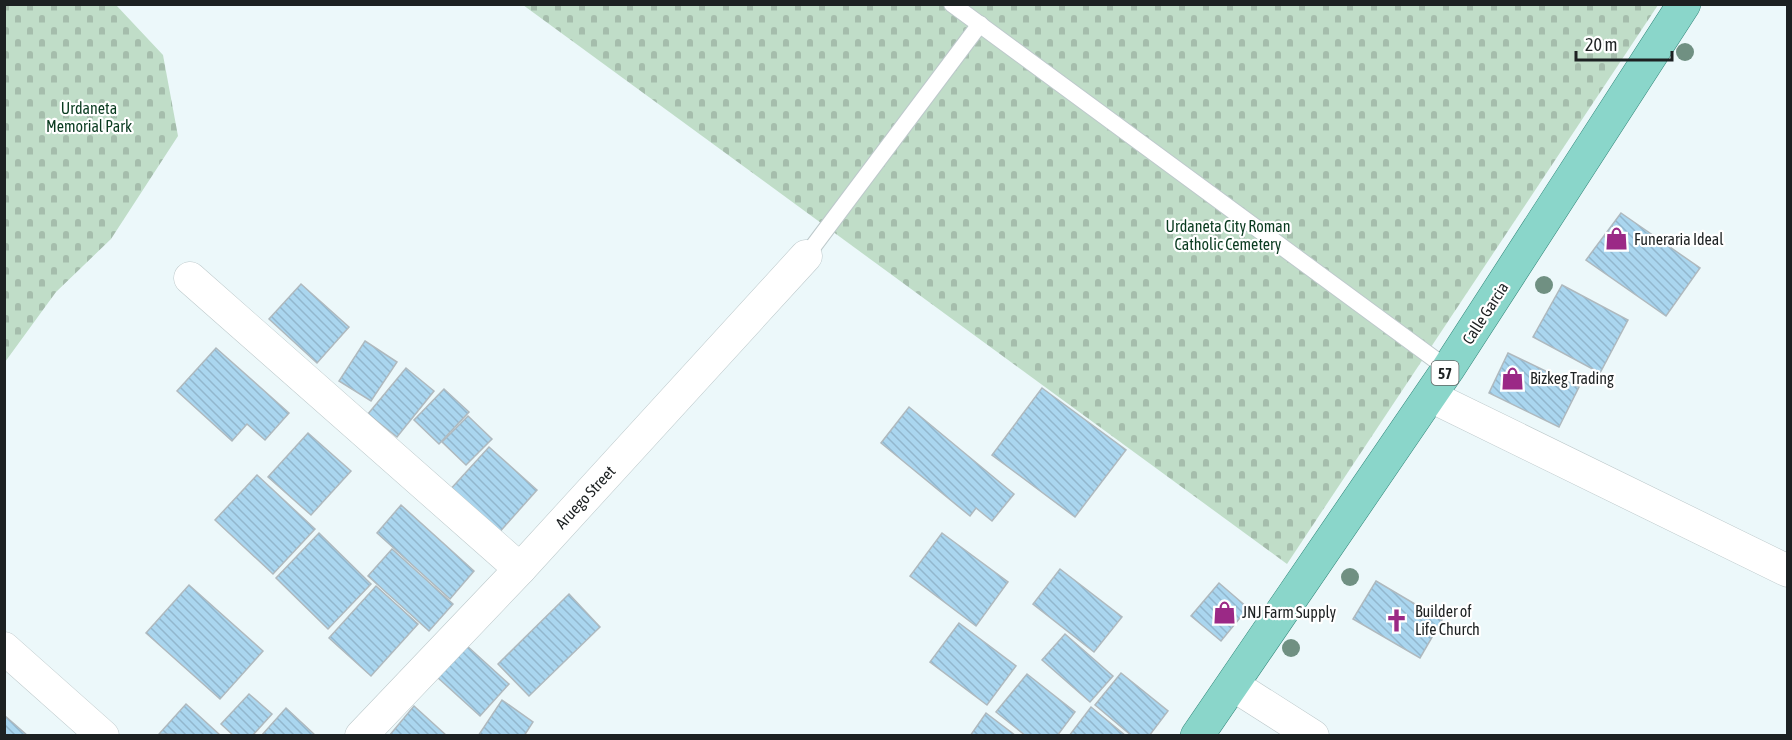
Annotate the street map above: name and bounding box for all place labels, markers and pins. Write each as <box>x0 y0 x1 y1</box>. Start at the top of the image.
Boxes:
shop icon: Funeraria Ideal <box>1603 226 1629 252</box>
place label: Funeraria Ideal <box>1634 230 1724 248</box>
shop icon: Bizkeg Trading <box>1499 365 1525 391</box>
place label: Bizkeg Trading <box>1530 369 1614 388</box>
shop icon: JNJ Farm Supply <box>1211 599 1237 625</box>
place label: Builder of Life Church <box>1415 602 1480 638</box>
place label: JNJ Farm Supply <box>1242 603 1337 622</box>
church icon: Builder of Life Church <box>1384 607 1410 633</box>

